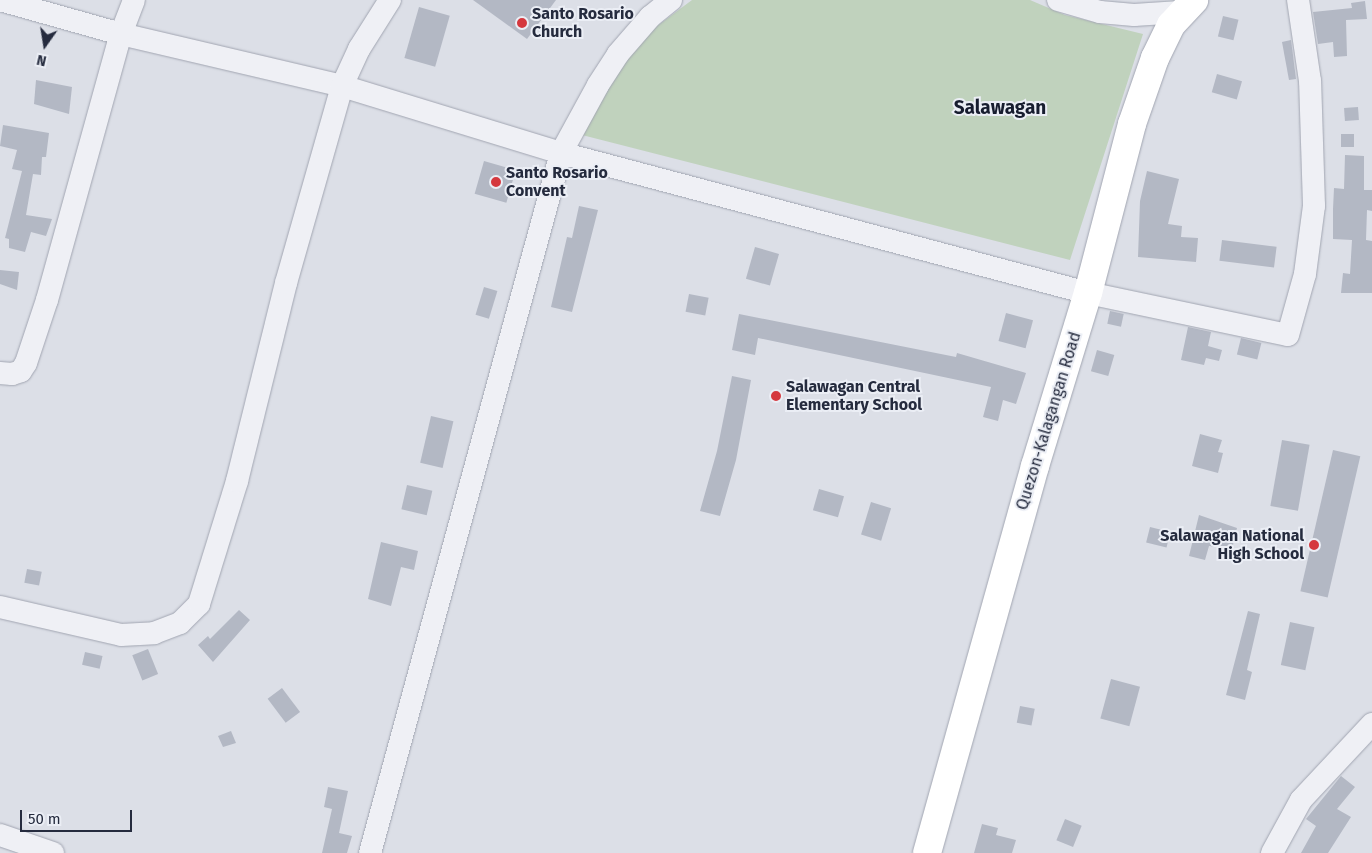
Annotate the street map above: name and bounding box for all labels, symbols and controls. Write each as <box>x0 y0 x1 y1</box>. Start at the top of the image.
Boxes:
place label: Santo Rosario Church <box>532 4 634 42</box>
marker: Santo Rosario Church <box>516 17 528 29</box>
north arrow <box>20 20 70 70</box>
text: N <box>35 51 48 69</box>
district label: Salawagan <box>954 97 1046 119</box>
place label: Santo Rosario Convent <box>506 163 608 201</box>
marker: Santo Rosario Convent <box>490 176 502 188</box>
street label: Quezon-Kalagangan Road <box>1013 330 1085 512</box>
place label: Salawagan Central Elementary School <box>786 377 922 415</box>
marker: Salawagan Central Elementary School <box>770 390 782 402</box>
place label: Salawagan National High School <box>1160 526 1304 564</box>
marker: Salawagan National High School <box>1308 539 1320 551</box>
scale bar <box>22 800 135 832</box>
text: 50 m <box>28 810 61 828</box>

